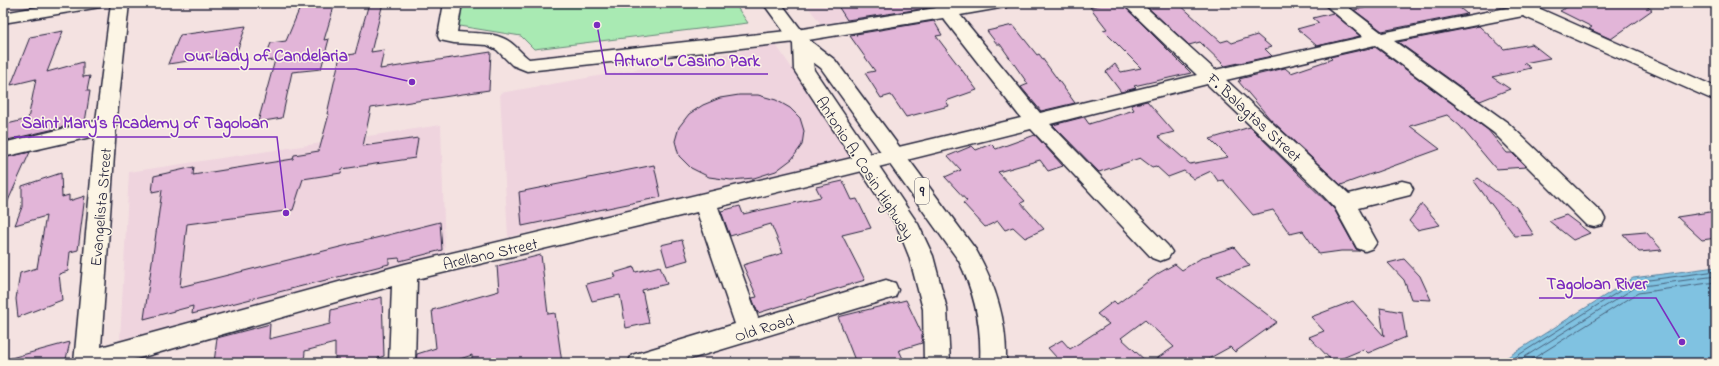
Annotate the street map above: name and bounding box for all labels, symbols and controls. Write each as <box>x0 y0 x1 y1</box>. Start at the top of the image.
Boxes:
callout: Our Lady of Candelaria <box>177 40 356 69</box>
text: Our Lady of Candelaria <box>184 44 348 71</box>
callout: Arturo L. Casino Park <box>606 45 768 74</box>
text: Arturo L. Casino Park <box>614 49 761 74</box>
street label: F. Balagtas Street <box>1200 67 1307 169</box>
street label: Antonio A. Cosin Highway <box>809 92 920 244</box>
callout: Saint Mary’s Academy of Tagoloan <box>14 108 277 137</box>
text: Saint Mary’s Academy of Tagoloan <box>22 111 269 138</box>
street label: Evangelista Street <box>85 146 119 267</box>
road number: 9 <box>915 178 929 204</box>
street label: Arellano Street <box>441 232 541 277</box>
callout: Tagoloan River <box>1539 269 1656 298</box>
text: Tagoloan River <box>1547 272 1648 299</box>
street label: Old Road <box>732 309 797 349</box>

